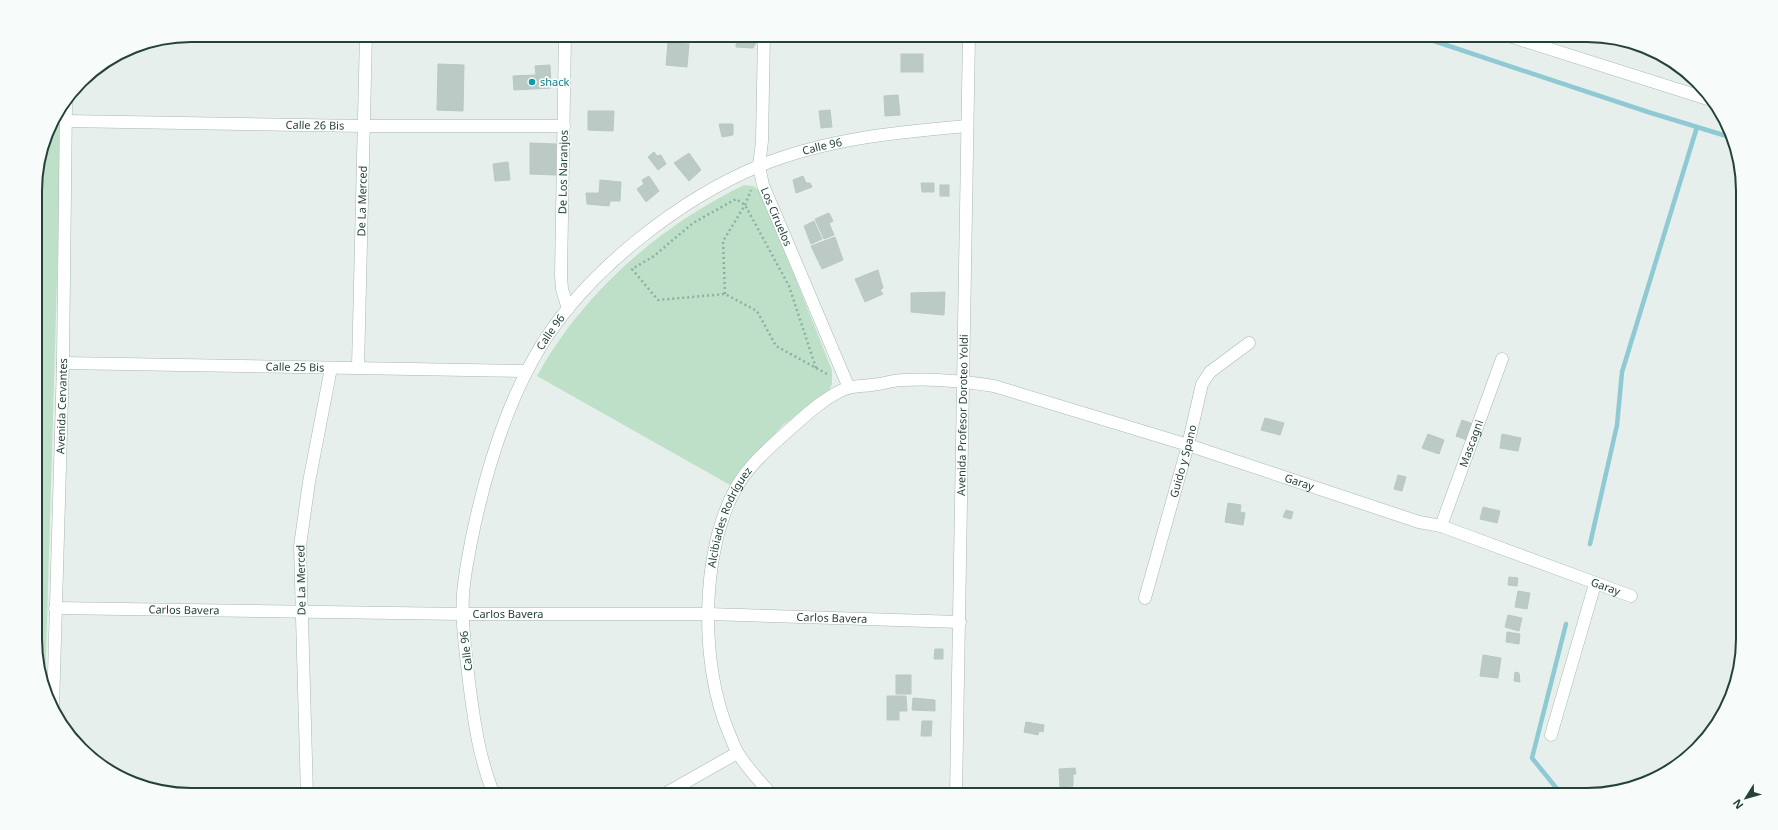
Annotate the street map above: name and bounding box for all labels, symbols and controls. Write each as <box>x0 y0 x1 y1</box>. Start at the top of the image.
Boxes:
place label: shack <box>540 74 570 89</box>
marker: shack <box>527 77 537 87</box>
street label: Calle 26 Bis <box>286 117 344 133</box>
street label: De Los Naranjos <box>554 130 571 214</box>
street label: Calle 96 <box>800 134 843 158</box>
street label: De La Merced <box>353 165 370 237</box>
street label: Los Ciruelos <box>758 185 796 248</box>
street label: Calle 96 <box>532 311 568 353</box>
street label: Avenida Profesor Doroteo Yoldi <box>953 334 971 496</box>
street label: Avenida Cervantes <box>52 358 70 454</box>
street label: Calle 25 Bis <box>266 358 324 375</box>
street label: Mascagni <box>1455 417 1486 469</box>
street label: Guido y Spano <box>1166 423 1199 499</box>
street label: Alcibiades Rodríguez <box>704 464 755 569</box>
street label: Garay <box>1283 470 1317 494</box>
street label: De La Merced <box>292 545 309 615</box>
street label: Garay <box>1589 574 1623 599</box>
street label: Carlos Bavera <box>148 601 220 617</box>
street label: Carlos Bavera <box>472 606 543 621</box>
street label: Carlos Bavera <box>796 609 868 626</box>
street label: Calle 96 <box>456 630 475 672</box>
north arrow <box>1726 778 1766 818</box>
text: N <box>1729 796 1746 812</box>

